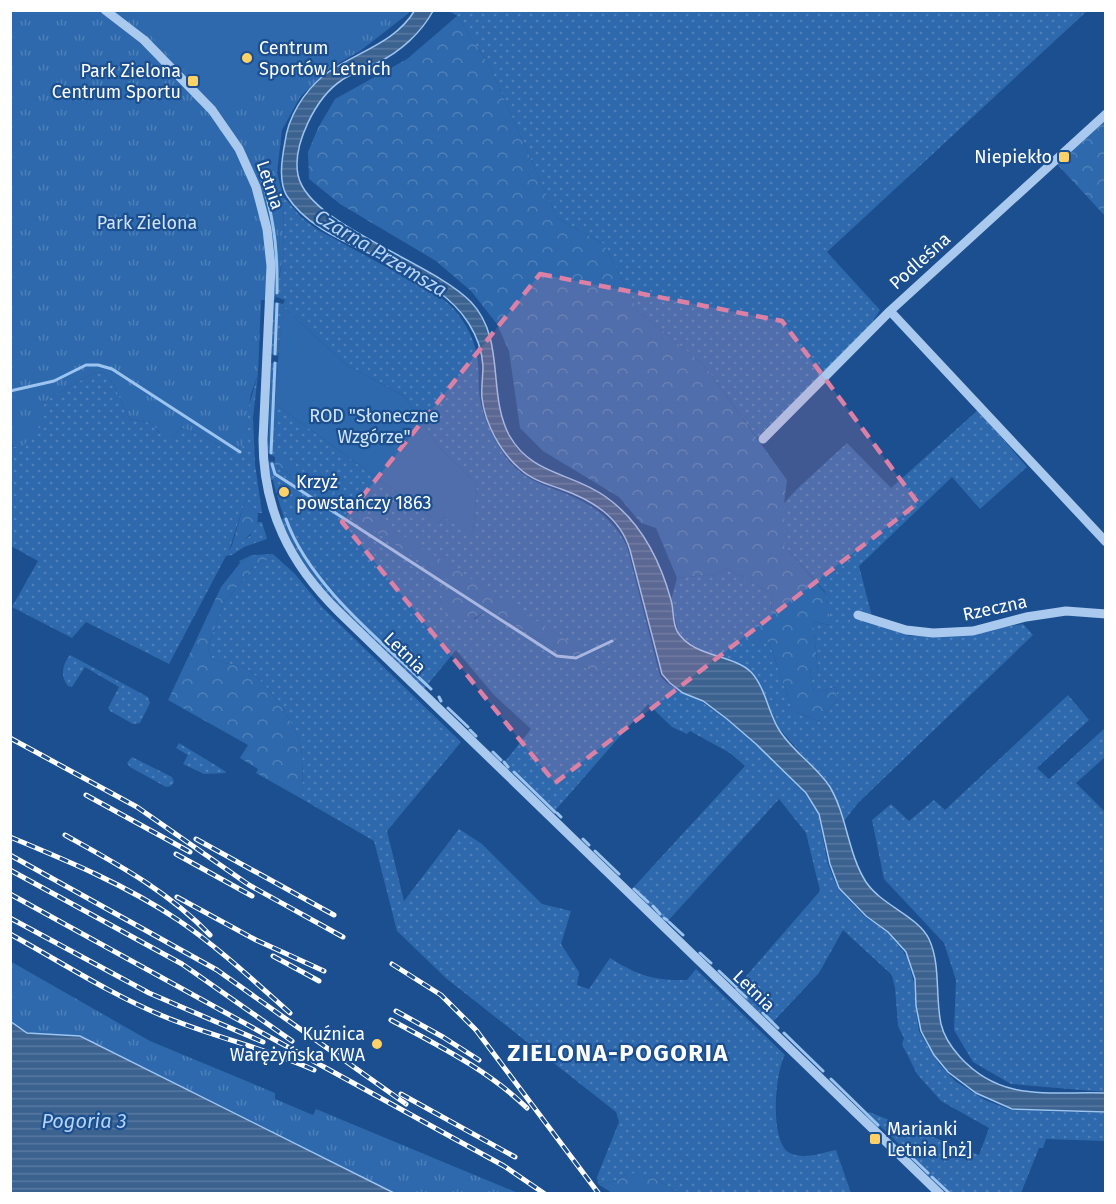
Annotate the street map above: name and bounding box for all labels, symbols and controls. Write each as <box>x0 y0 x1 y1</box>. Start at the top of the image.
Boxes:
place label: Centrum Sportów Letnich <box>259 37 391 80</box>
marker: Centrum Sportów Letnich <box>240 51 254 65</box>
place label: Park Zielona Centrum Sportu <box>52 60 181 103</box>
marker: Park Zielona Centrum Sportu <box>186 74 200 88</box>
place label: Niepiekło <box>974 146 1052 168</box>
marker: Niepiekło <box>1057 150 1071 164</box>
street label: Letnia <box>251 158 289 212</box>
water label: Czarna Przemsza <box>311 204 451 302</box>
park label: Park Zielona <box>97 212 197 234</box>
street label: Podleśna <box>885 228 955 294</box>
park label: ROD "Słoneczne Wzgórze" <box>309 405 439 448</box>
place label: Krzyż powstańczy 1863 <box>296 471 431 514</box>
marker: Krzyż powstańczy 1863 <box>277 485 291 499</box>
street label: Rzeczna <box>961 590 1029 626</box>
street label: Letnia <box>379 628 431 678</box>
street label: Letnia <box>728 966 780 1016</box>
place label: Kuźnica Warężyńska KWA <box>230 1023 366 1066</box>
marker: Kuźnica Warężyńska KWA <box>370 1037 384 1051</box>
district label: ZIELONA-POGORIA <box>507 1039 729 1067</box>
water label: Pogoria 3 <box>41 1109 127 1133</box>
place label: Marianki Letnia [nż] <box>887 1118 972 1161</box>
marker: Marianki Letnia [nż] <box>868 1132 882 1146</box>

